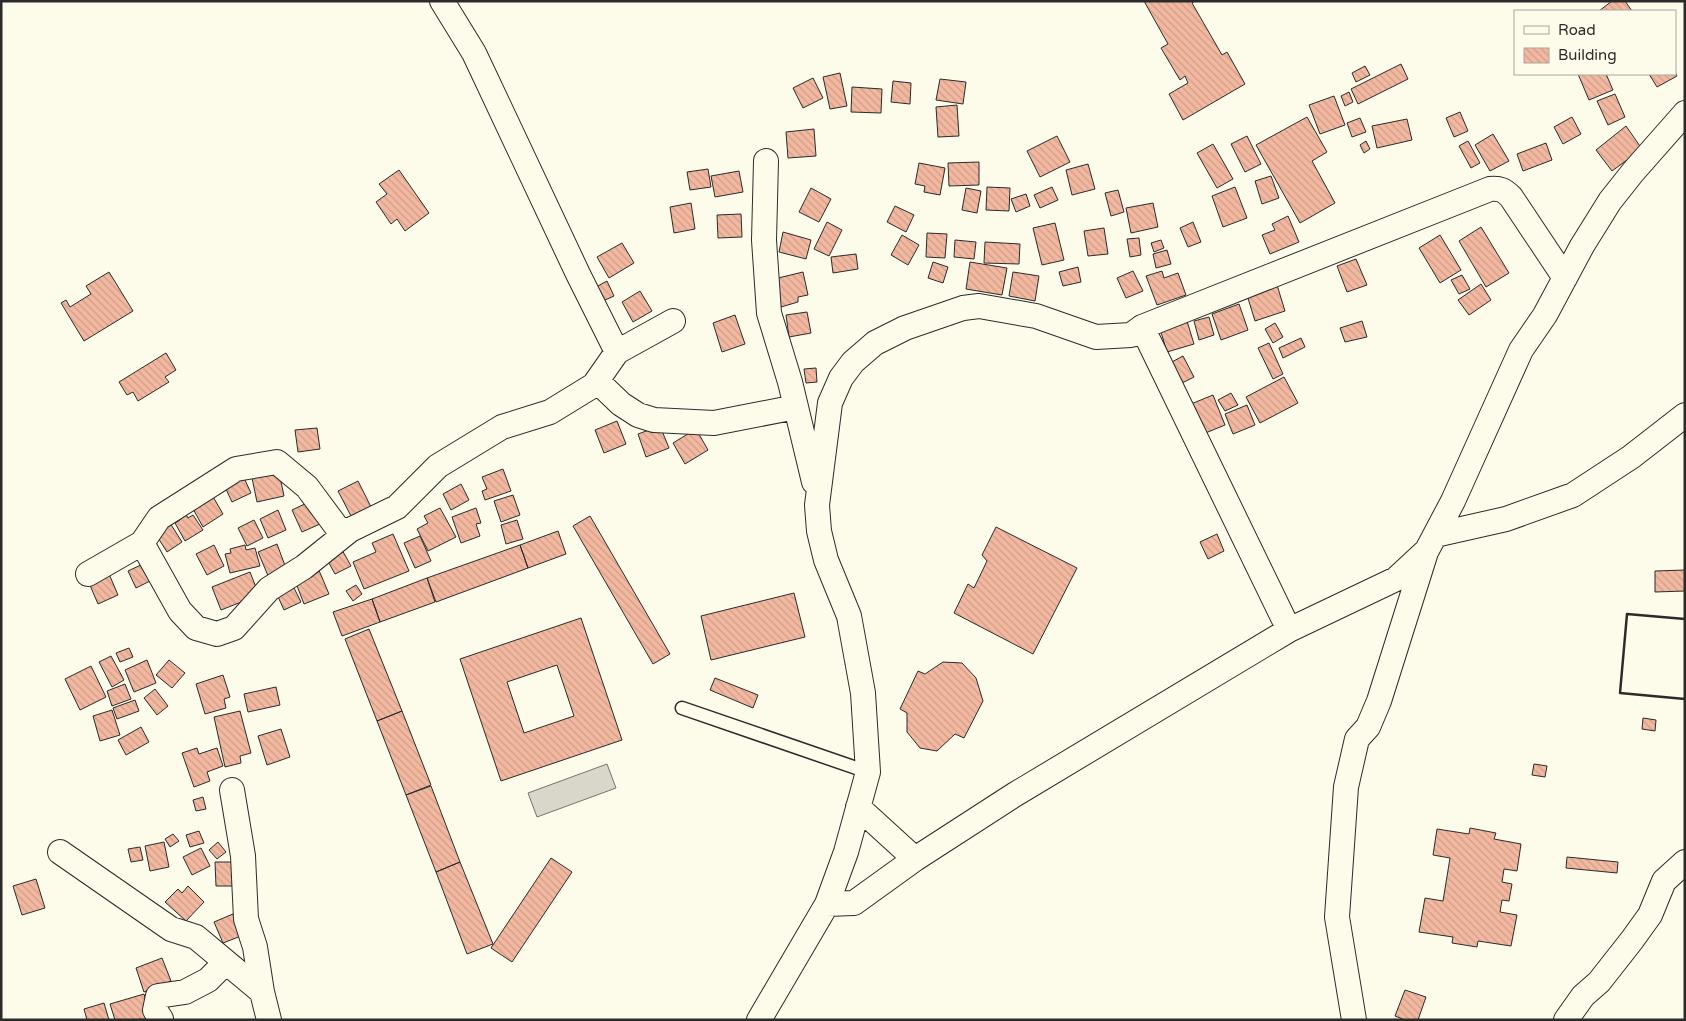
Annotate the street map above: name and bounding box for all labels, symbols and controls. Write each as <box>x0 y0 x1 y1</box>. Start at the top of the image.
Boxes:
legend <box>1514 10 1676 75</box>
text: Road <box>1558 21 1596 39</box>
text: Building <box>1558 46 1617 64</box>

